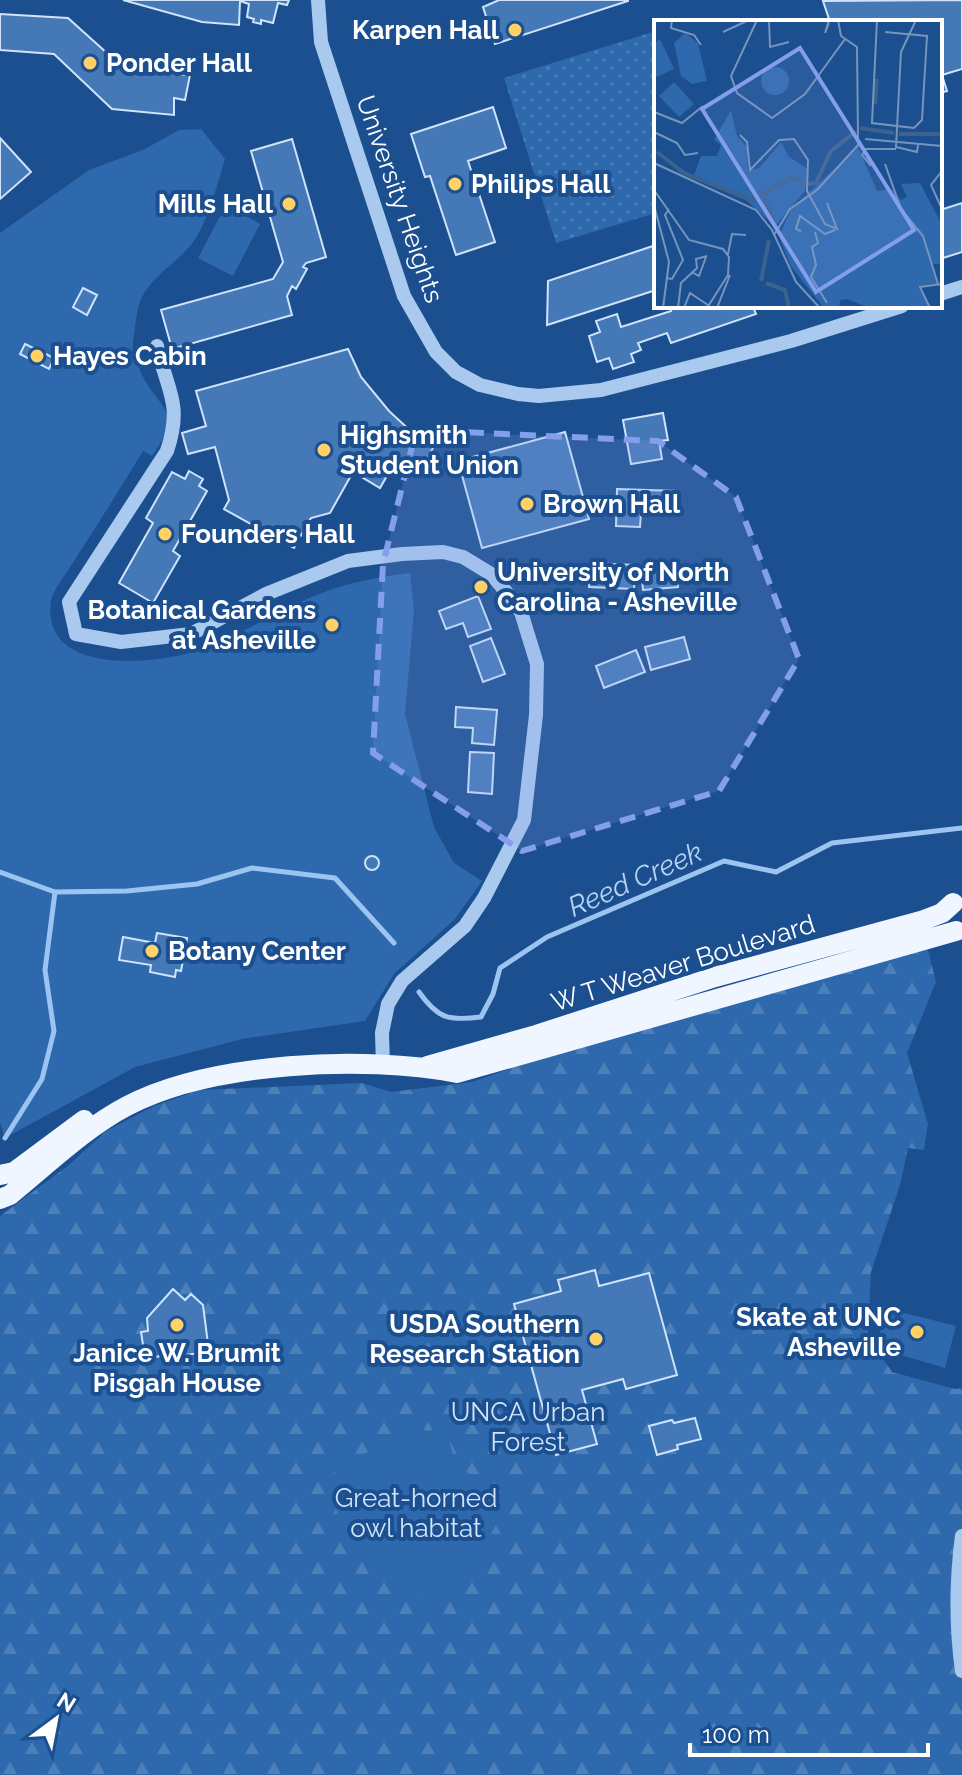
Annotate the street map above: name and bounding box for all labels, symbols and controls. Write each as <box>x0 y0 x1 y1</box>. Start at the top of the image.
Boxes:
place label: Karpen Hall <box>352 15 500 45</box>
inset map <box>654 20 942 308</box>
marker: Karpen Hall <box>506 21 524 39</box>
place label: Ponder Hall <box>106 48 253 78</box>
marker: Ponder Hall <box>81 54 99 72</box>
street label: University Heights <box>350 91 450 307</box>
place label: Philips Hall <box>471 169 611 199</box>
marker: Philips Hall <box>446 175 464 193</box>
place label: Mills Hall <box>158 189 274 219</box>
marker: Mills Hall <box>280 195 298 213</box>
place label: Hayes Cabin <box>53 341 207 371</box>
marker: Hayes Cabin <box>28 347 46 365</box>
place label: Highsmith Student Union <box>340 420 519 480</box>
marker: Highsmith Student Union <box>315 441 333 459</box>
place label: Brown Hall <box>543 489 681 519</box>
marker: Brown Hall <box>518 495 536 513</box>
place label: Founders Hall <box>181 519 356 549</box>
marker: Founders Hall <box>156 525 174 543</box>
place label: University of North Carolina - Asheville <box>497 557 738 617</box>
marker: University of North Carolina - Asheville <box>472 578 490 596</box>
place label: Botanical Gardens at Asheville <box>88 595 316 655</box>
marker: Botanical Gardens at Asheville <box>323 616 341 634</box>
water label: Reed Creek <box>563 835 707 924</box>
street label: W T Weaver Boulevard <box>548 909 818 1017</box>
place label: Botany Center <box>168 936 346 966</box>
marker: Botany Center <box>143 942 161 960</box>
place label: Skate at UNC Asheville <box>736 1302 901 1362</box>
place label: USDA Southern Research Station <box>369 1309 580 1369</box>
marker: Janice W. Brumit Pisgah House <box>168 1316 186 1334</box>
marker: Skate at UNC Asheville <box>908 1323 926 1341</box>
marker: USDA Southern Research Station <box>587 1330 605 1348</box>
place label: Janice W. Brumit Pisgah House <box>73 1338 281 1398</box>
park label: UNCA Urban Forest <box>451 1397 605 1457</box>
park label: Great-horned owl habitat <box>335 1483 497 1543</box>
north arrow <box>16 1679 96 1759</box>
text: N <box>53 1687 81 1718</box>
scale bar <box>690 1707 928 1757</box>
text: 100 m <box>702 1720 770 1749</box>

